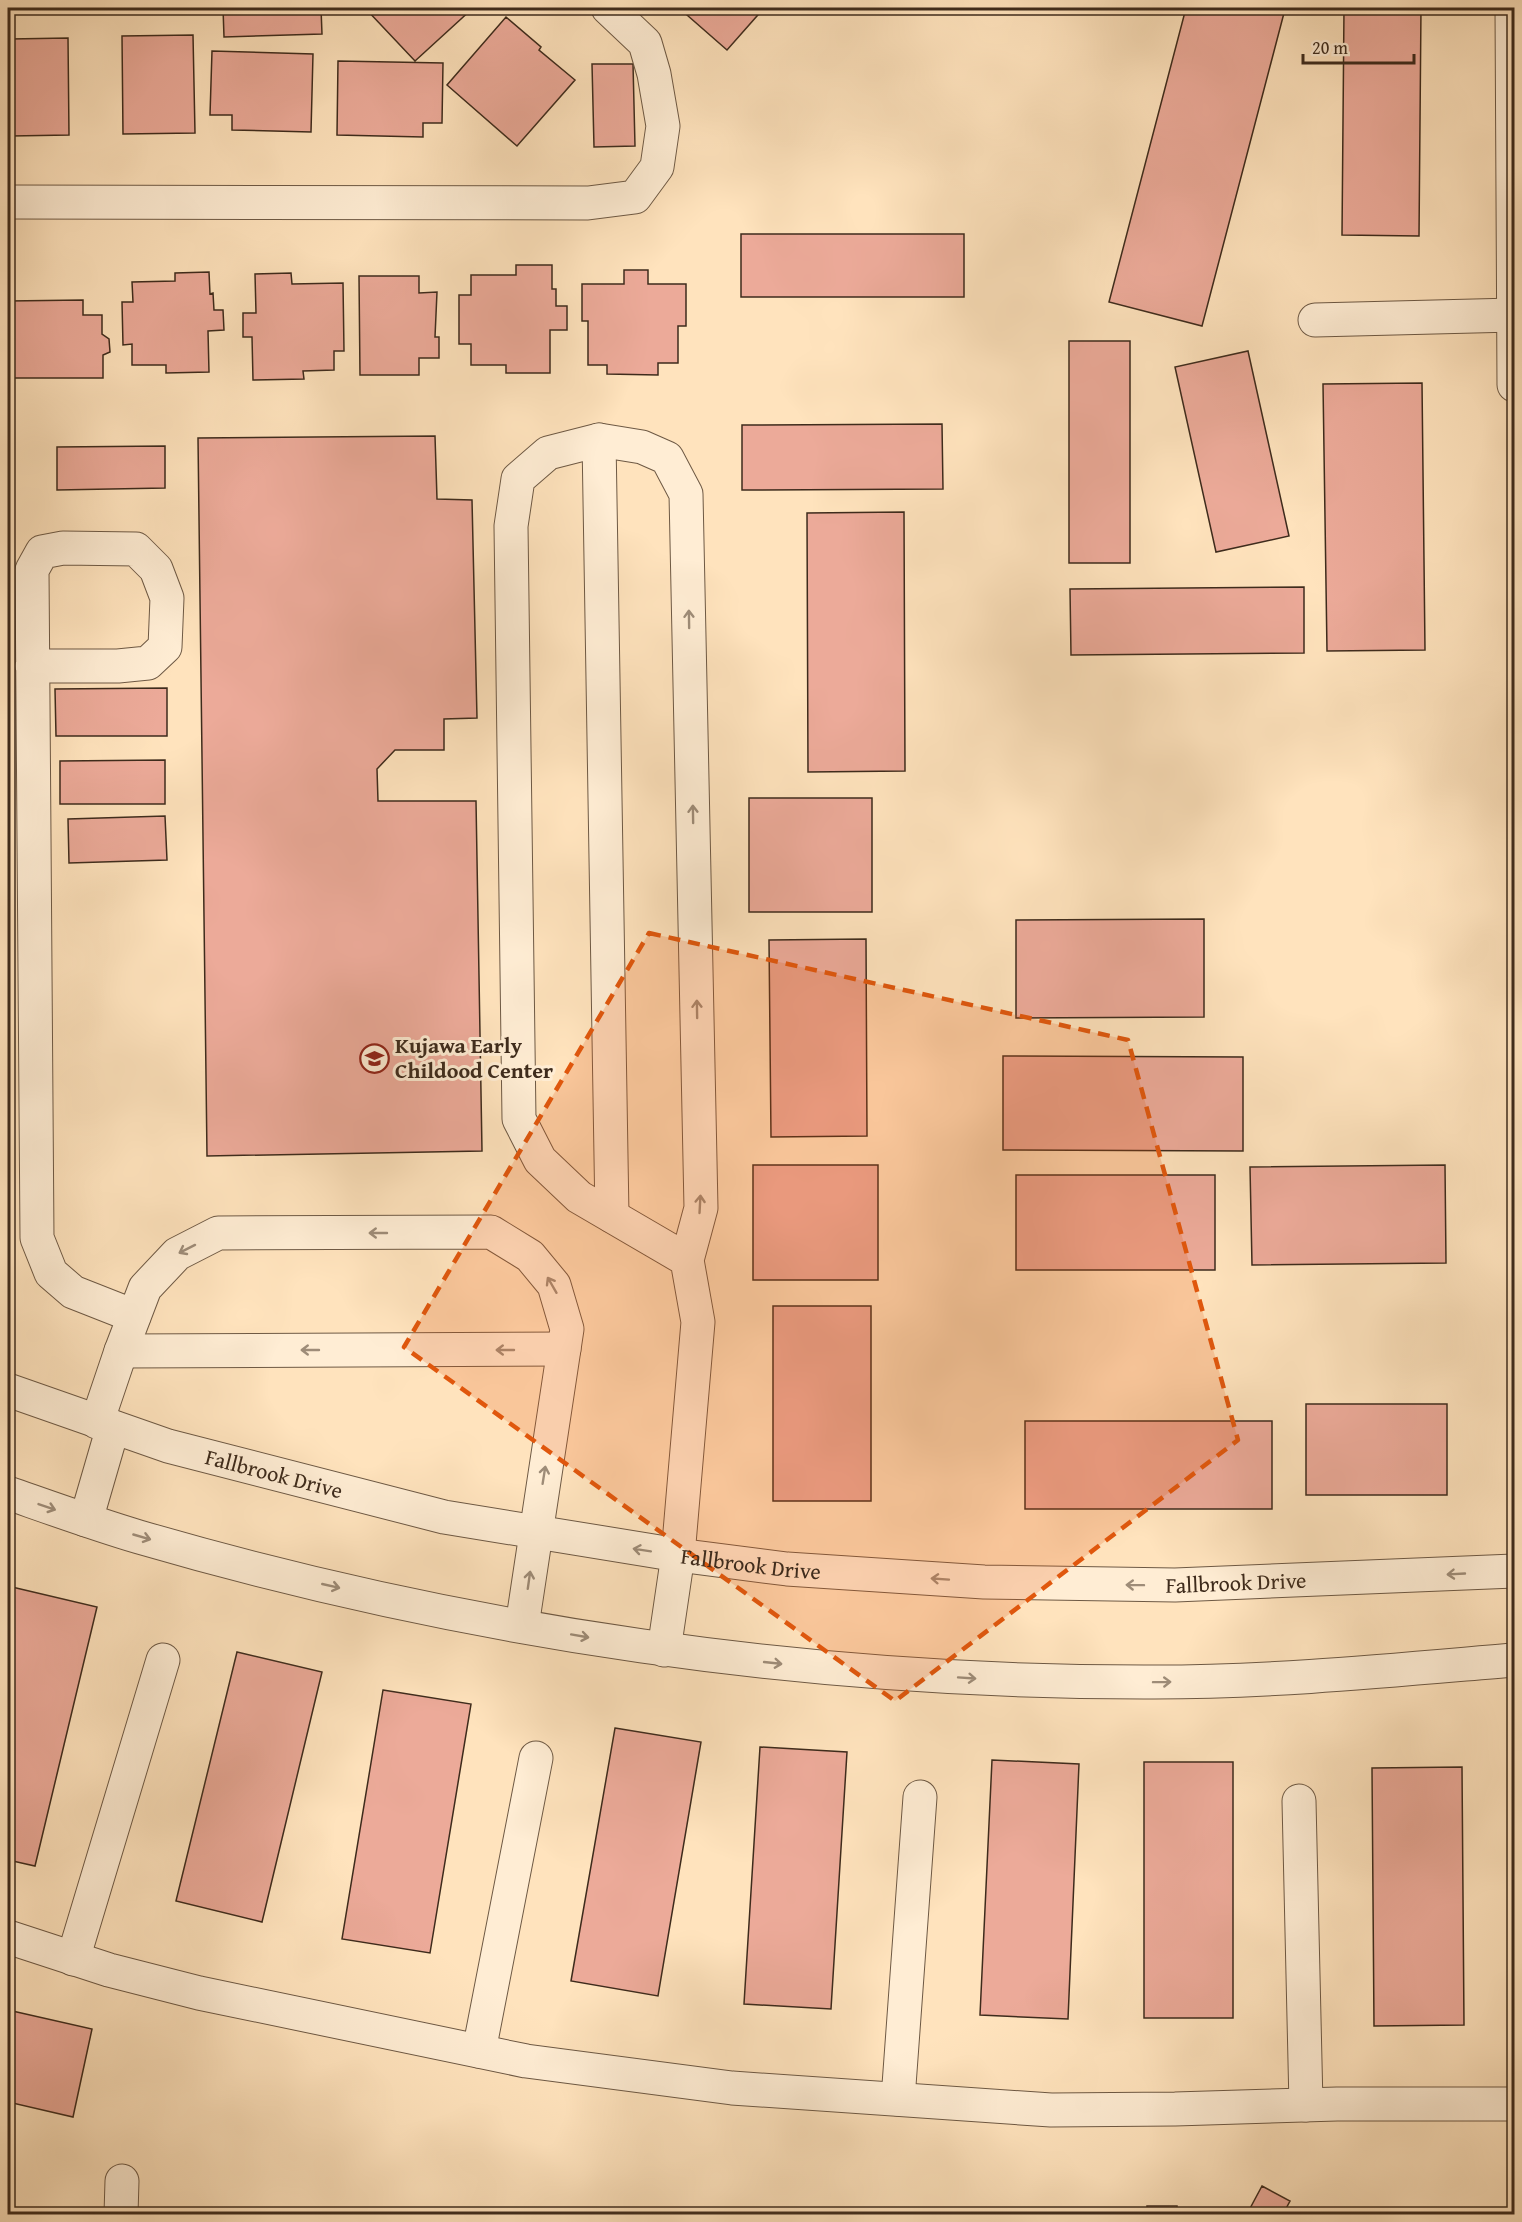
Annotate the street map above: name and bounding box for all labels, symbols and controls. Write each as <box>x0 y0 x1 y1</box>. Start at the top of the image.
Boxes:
scale bar <box>1303 27 1414 65</box>
text: 20 m <box>1312 34 1348 61</box>
one-way arrow <box>683 609 694 629</box>
one-way arrow <box>687 804 698 824</box>
one-way arrow <box>691 999 702 1019</box>
place label: Kujawa Early Childood Center <box>395 1029 553 1086</box>
school or university icon: Kujawa Early Childood Center <box>358 1042 390 1074</box>
one-way arrow <box>694 1194 705 1214</box>
one-way arrow <box>369 1227 389 1239</box>
one-way arrow <box>179 1243 197 1255</box>
one-way arrow <box>546 1277 558 1294</box>
one-way arrow <box>301 1344 321 1356</box>
one-way arrow <box>496 1344 516 1356</box>
street label: Fallbrook Drive <box>202 1440 346 1506</box>
one-way arrow <box>539 1466 550 1486</box>
one-way arrow <box>37 1502 56 1513</box>
one-way arrow <box>132 1532 151 1544</box>
street label: Fallbrook Drive <box>679 1540 822 1587</box>
one-way arrow <box>633 1544 652 1555</box>
street label: Fallbrook Drive <box>1165 1564 1307 1601</box>
one-way arrow <box>1447 1568 1467 1579</box>
one-way arrow <box>523 1570 534 1590</box>
one-way arrow <box>931 1573 951 1584</box>
one-way arrow <box>1126 1579 1146 1590</box>
one-way arrow <box>321 1581 340 1593</box>
one-way arrow <box>570 1630 589 1641</box>
one-way arrow <box>762 1658 782 1669</box>
one-way arrow <box>957 1673 977 1684</box>
one-way arrow <box>1152 1676 1172 1688</box>

